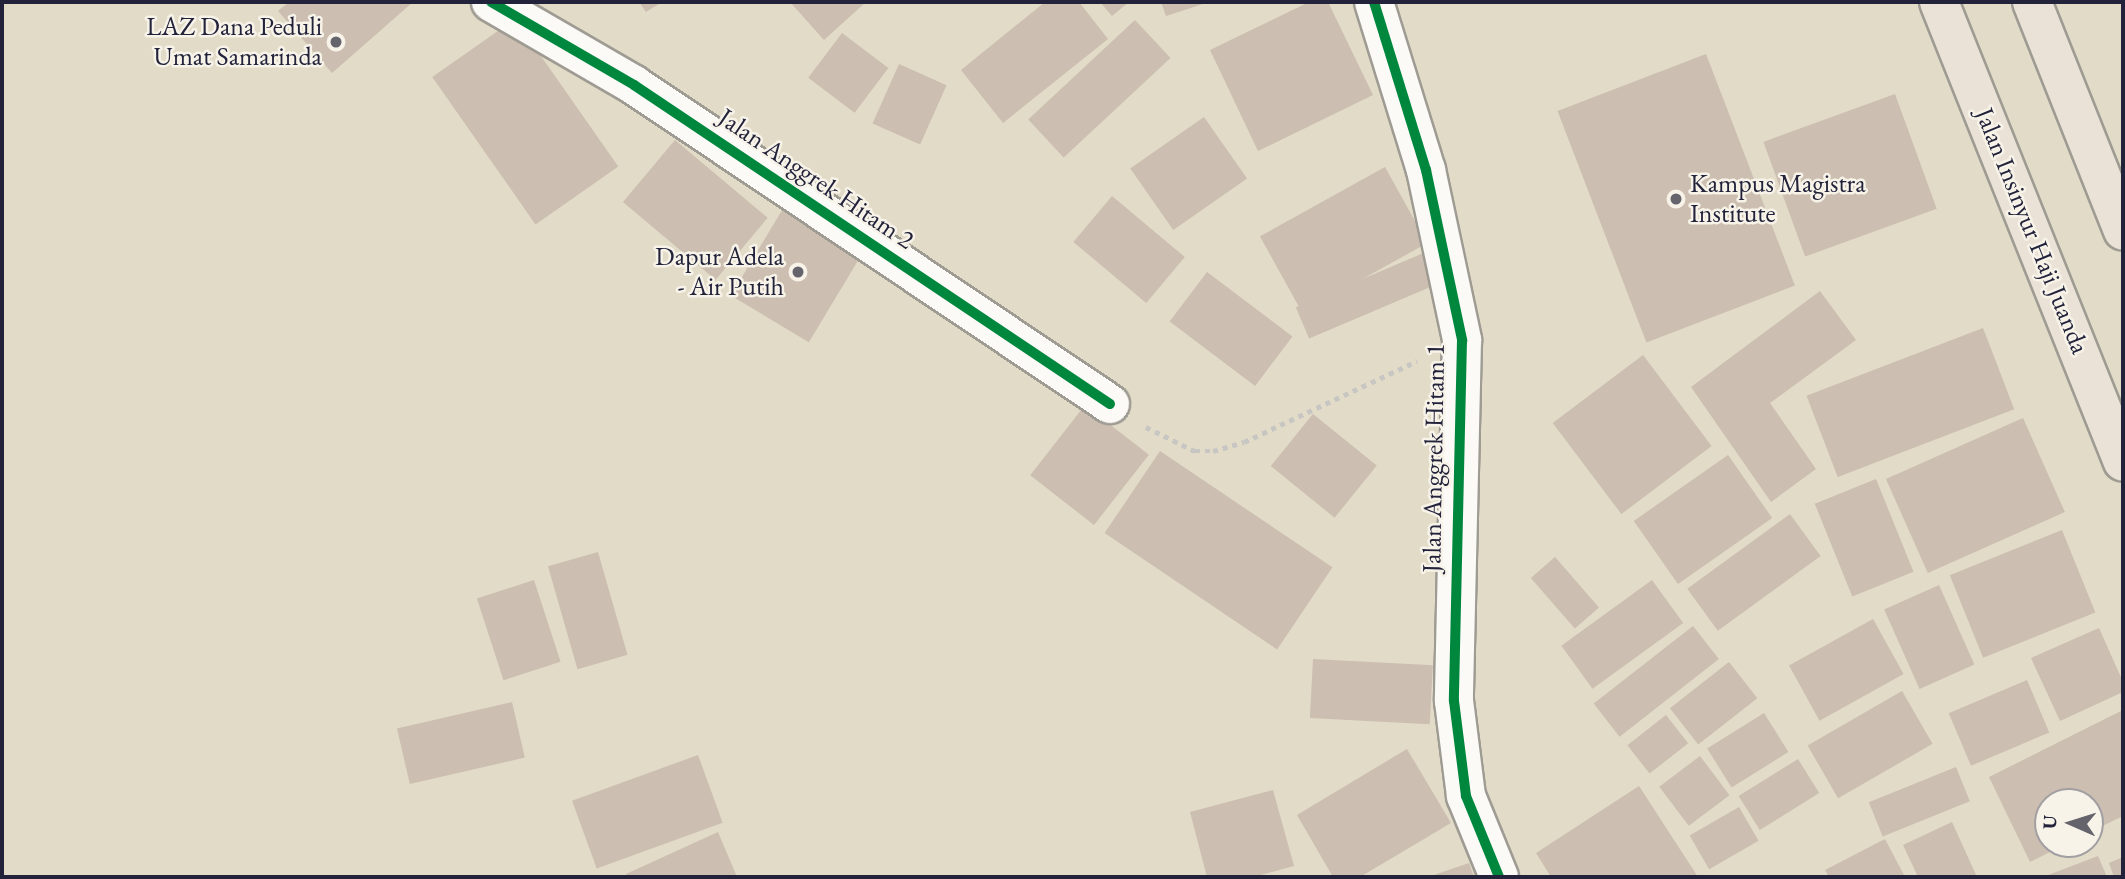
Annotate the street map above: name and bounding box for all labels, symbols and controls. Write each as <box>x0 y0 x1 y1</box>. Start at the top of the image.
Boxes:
place label: LAZ Dana Peduli Umat Samarinda <box>146 11 322 72</box>
marker: LAZ Dana Peduli Umat Samarinda <box>328 34 344 50</box>
street label: Jalan Anggrek Hitam 2 <box>712 102 920 256</box>
street label: Jalan Insinyur Haji Juanda <box>1968 103 2096 359</box>
place label: Kampus Magistra Institute <box>1690 168 1866 230</box>
marker: Kampus Magistra Institute <box>1668 191 1684 207</box>
place label: Dapur Adela - Air Putih <box>655 241 784 302</box>
marker: Dapur Adela - Air Putih <box>790 264 806 280</box>
street label: Jalan Anggrek Hitam 1 <box>1416 343 1452 573</box>
north arrow <box>2034 788 2104 858</box>
text: U <box>2037 814 2062 830</box>

